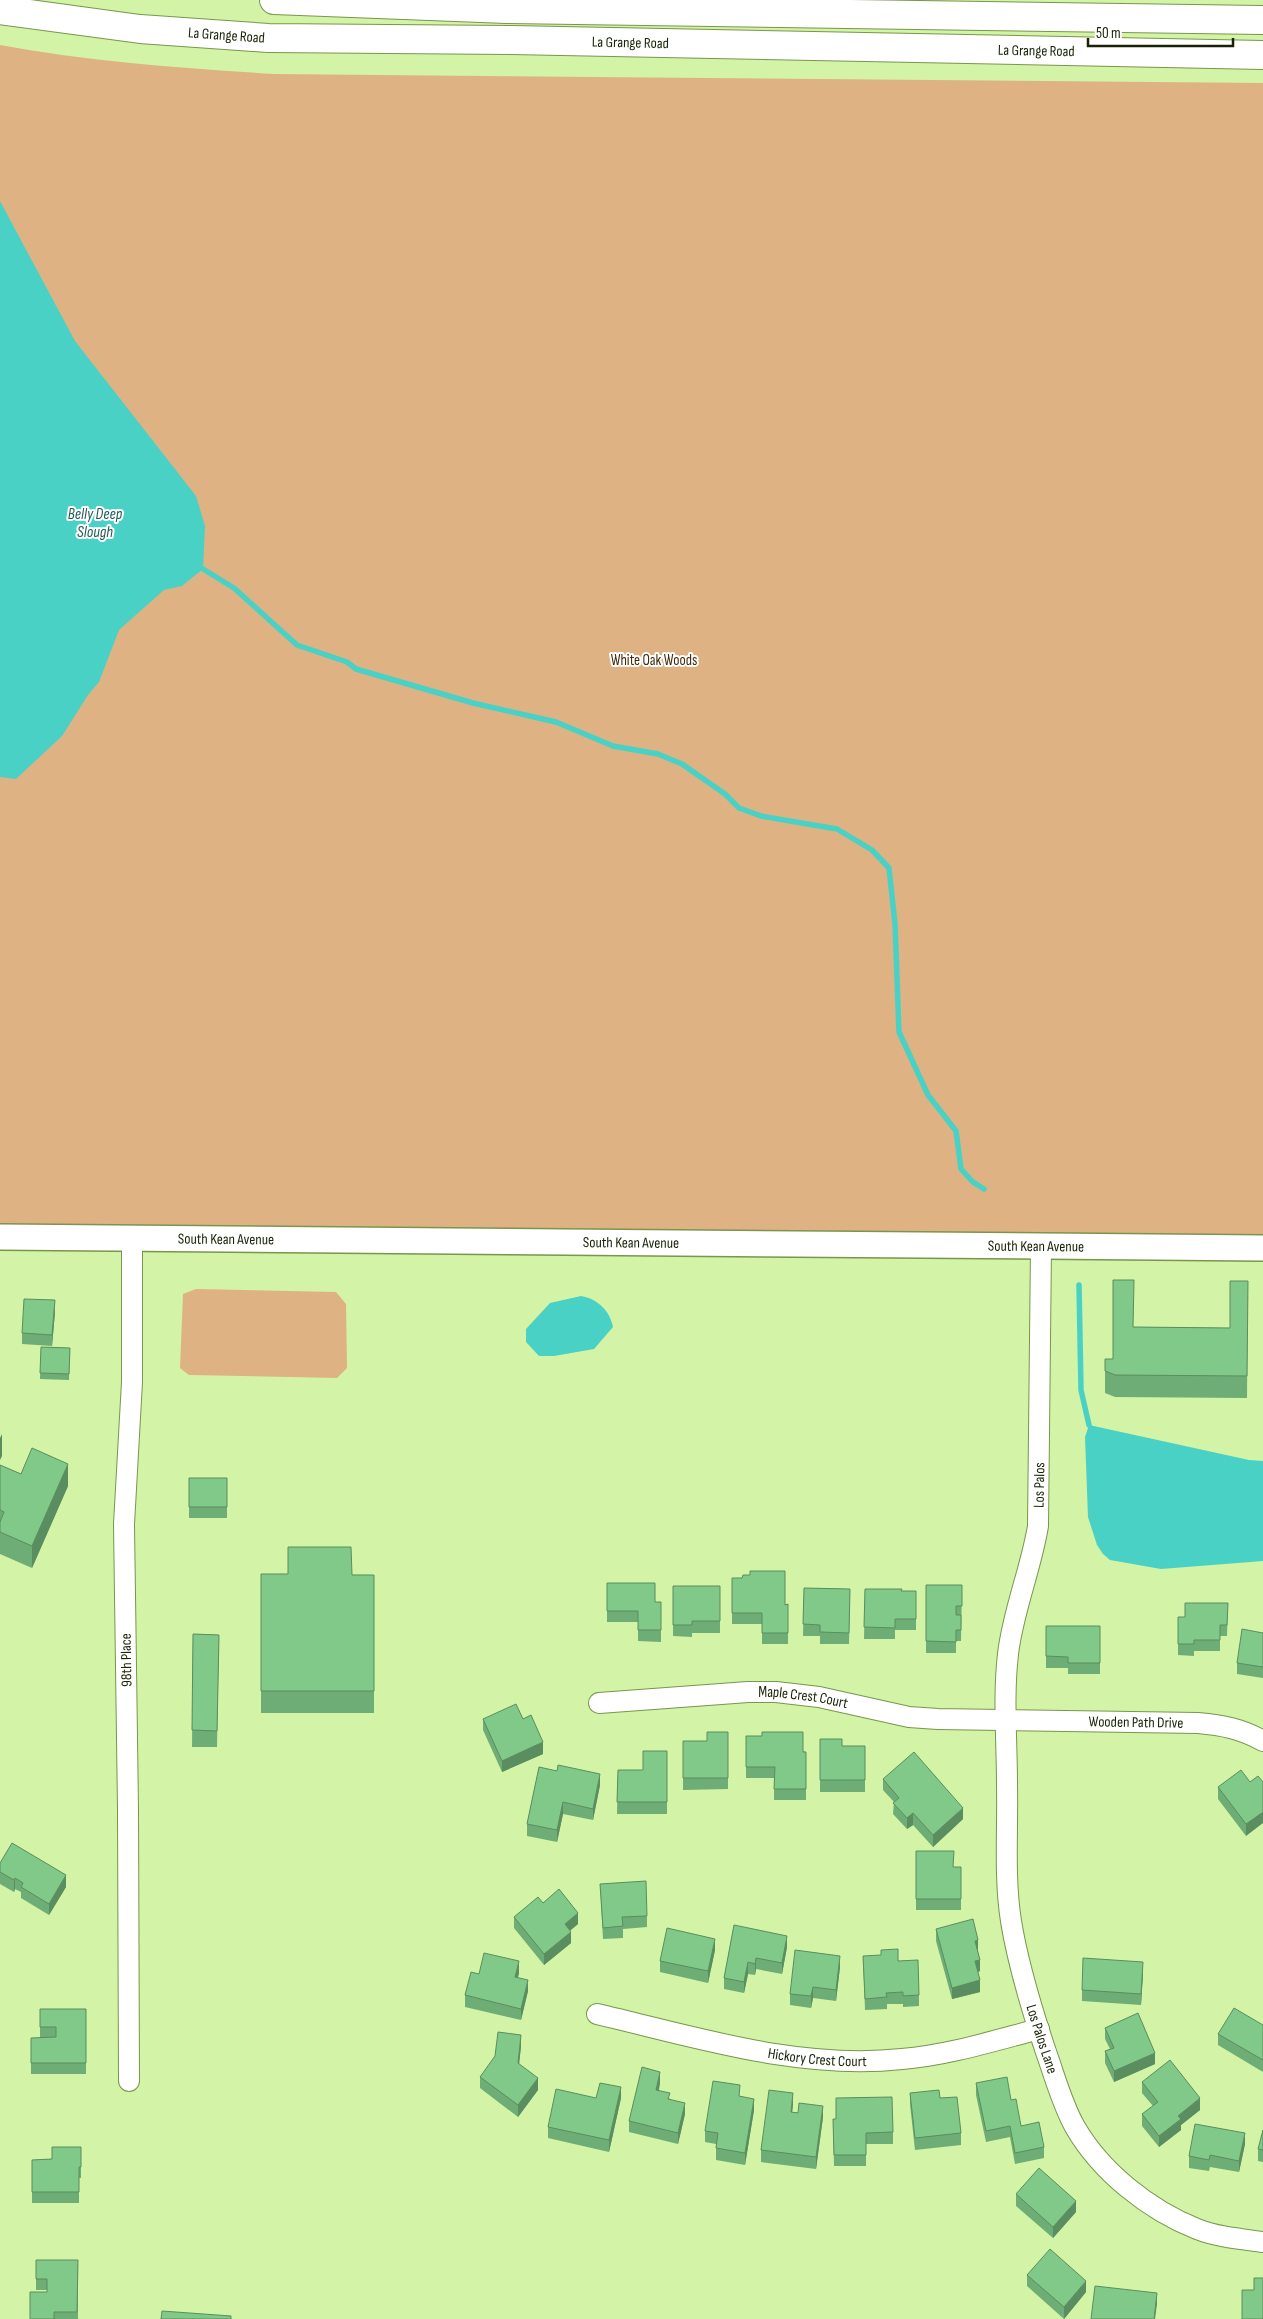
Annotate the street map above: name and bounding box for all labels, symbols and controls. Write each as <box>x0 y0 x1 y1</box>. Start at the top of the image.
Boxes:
scale bar <box>1088 15 1233 47</box>
street label: La Grange Road <box>187 23 266 48</box>
text: 50 m <box>1096 24 1121 43</box>
street label: La Grange Road <box>592 33 669 53</box>
street label: La Grange Road <box>998 41 1075 61</box>
water label: Belly Deep Slough <box>68 505 123 542</box>
park label: White Oak Woods <box>611 651 697 670</box>
street label: South Kean Avenue <box>178 1230 274 1249</box>
street label: South Kean Avenue <box>583 1233 679 1253</box>
street label: South Kean Avenue <box>988 1237 1084 1256</box>
street label: Los Palos <box>1030 1462 1049 1508</box>
street label: 98th Place <box>117 1633 136 1687</box>
street label: Maple Crest Court <box>758 1683 850 1713</box>
street label: Wooden Path Drive <box>1089 1712 1183 1733</box>
street label: Los Palos Lane <box>1021 2002 1062 2076</box>
street label: Hickory Crest Court <box>766 2044 867 2071</box>

